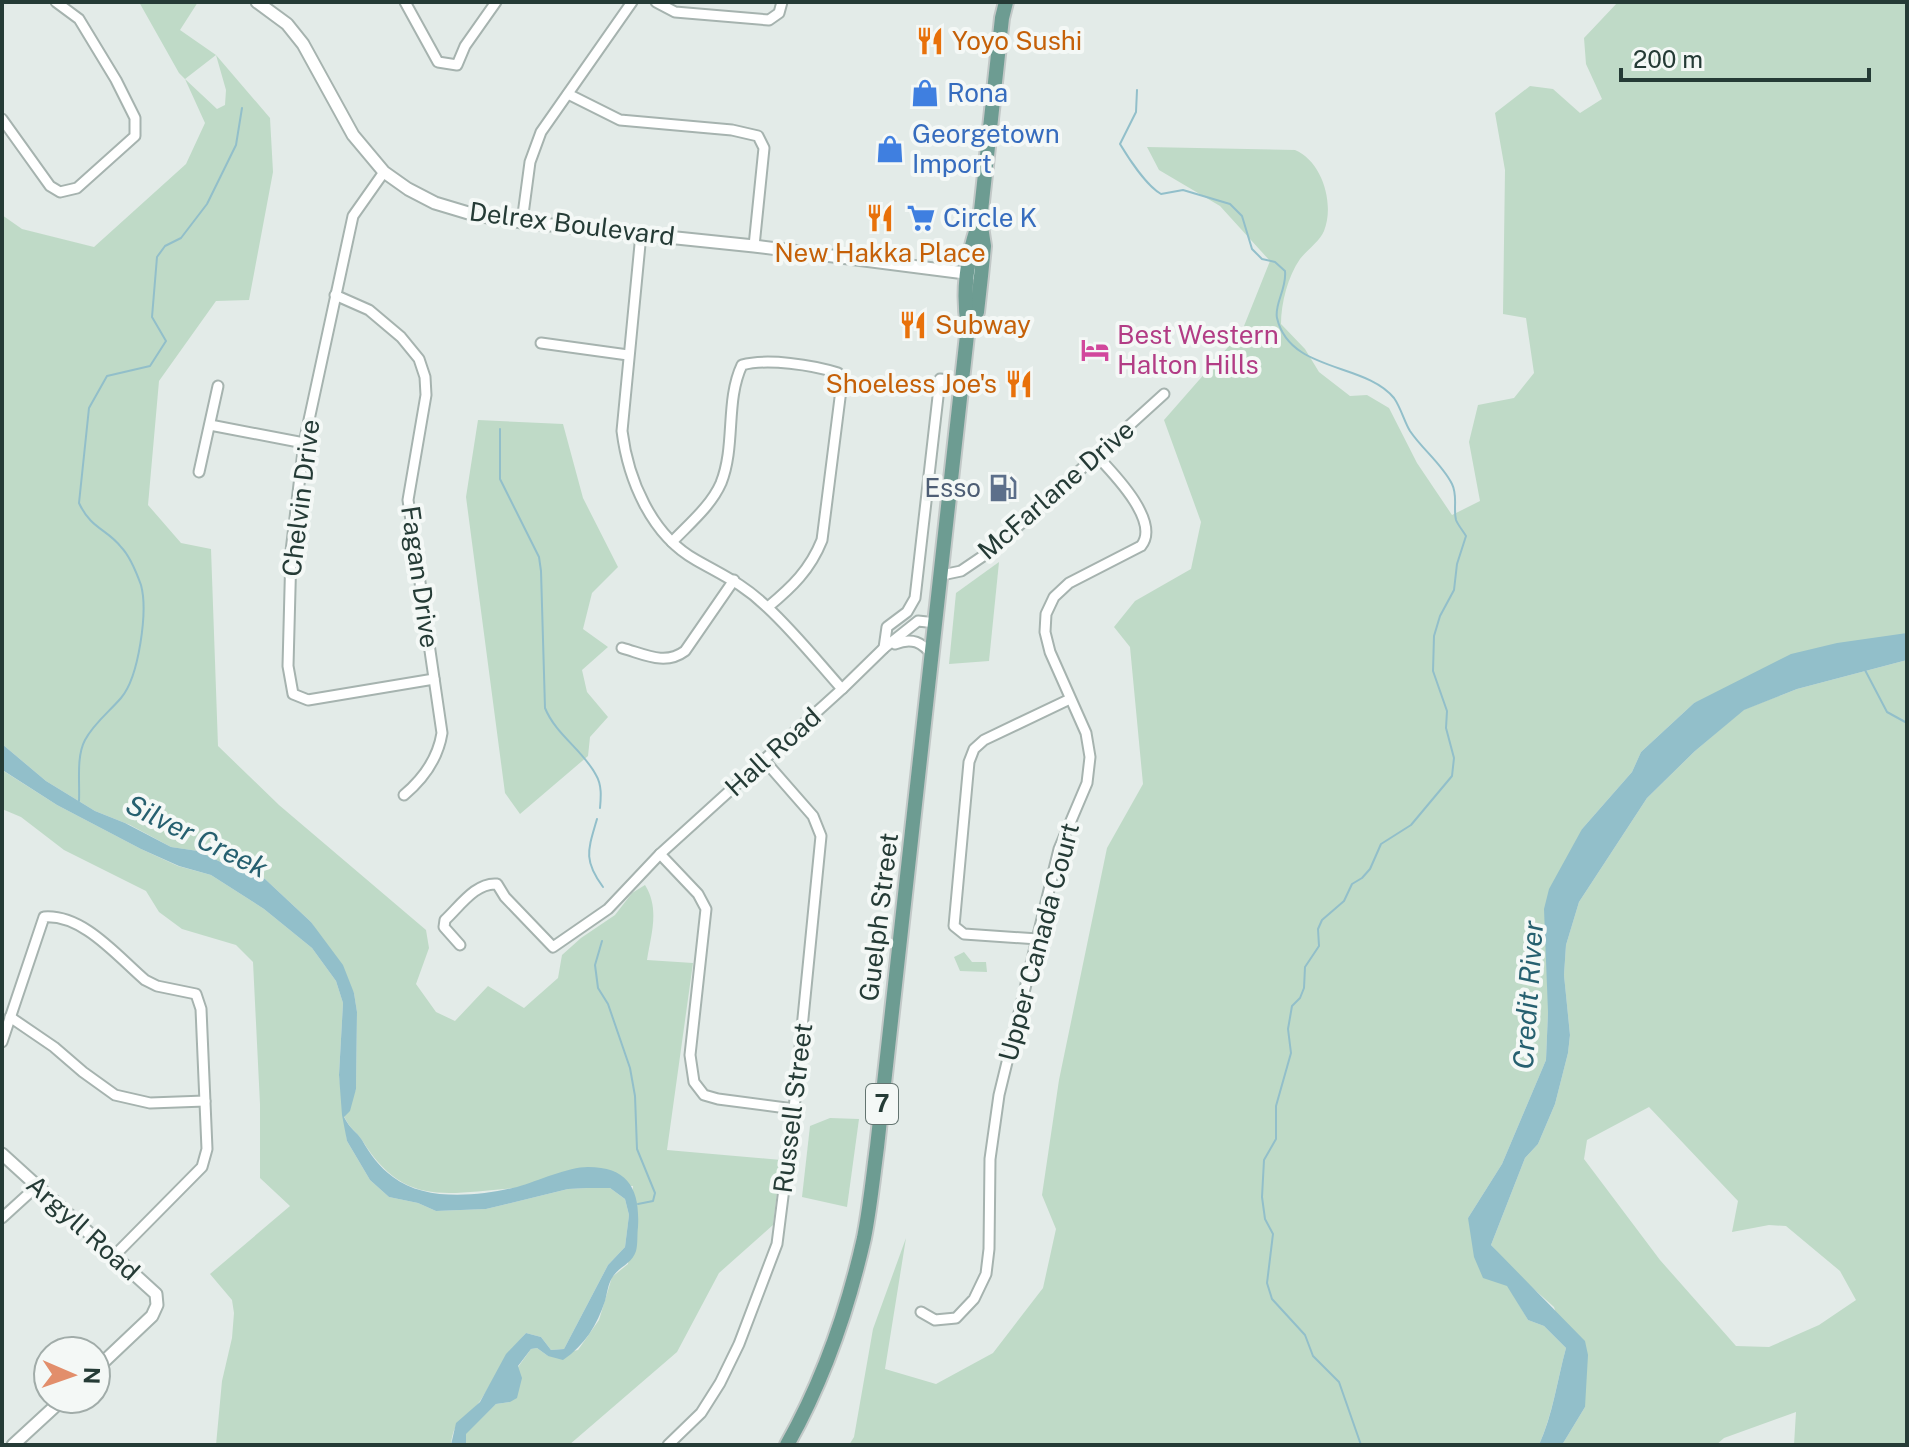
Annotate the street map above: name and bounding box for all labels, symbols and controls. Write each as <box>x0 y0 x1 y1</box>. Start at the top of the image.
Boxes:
place label: Yoyo Sushi <box>952 25 1082 56</box>
restaurant icon: Yoyo Sushi <box>915 26 945 56</box>
scale bar <box>1621 32 1869 82</box>
text: 200 m <box>1633 45 1703 73</box>
place label: Rona <box>947 77 1008 108</box>
shop icon: Rona <box>910 78 940 108</box>
place label: Georgetown Import <box>912 118 1060 179</box>
shop icon: Georgetown Import <box>875 134 905 164</box>
street label: Delrex Boulevard <box>467 196 677 252</box>
place label: Circle K <box>943 202 1037 233</box>
restaurant icon: New Hakka Place <box>865 203 895 233</box>
supermarket icon: Circle K <box>906 203 936 233</box>
place label: New Hakka Place <box>774 237 986 268</box>
place label: Subway <box>935 309 1031 340</box>
restaurant icon: Subway <box>898 310 928 340</box>
place label: Best Western Halton Hills <box>1117 319 1279 380</box>
hotel icon: Best Western Halton Hills <box>1080 335 1110 365</box>
place label: Shoeless Joe's <box>825 368 997 399</box>
restaurant icon: Shoeless Joe's <box>1004 369 1034 399</box>
street label: McFarlane Drive <box>971 413 1140 566</box>
street label: Chelvin Drive <box>275 418 326 578</box>
place label: Esso <box>924 472 981 503</box>
fuel station icon: Esso <box>988 473 1018 503</box>
street label: Fagan Drive <box>395 504 446 650</box>
street label: Hall Road <box>719 701 827 802</box>
water label: Silver Creek <box>121 787 273 884</box>
street label: Upper Canada Court <box>992 819 1085 1065</box>
street label: Guelph Street <box>853 831 904 1003</box>
water label: Credit River <box>1506 919 1549 1070</box>
street label: Russell Street <box>767 1021 818 1195</box>
road number: 7 <box>866 1084 898 1124</box>
street label: Argyll Road <box>20 1169 146 1287</box>
north arrow <box>32 1335 112 1415</box>
text: N <box>79 1367 105 1385</box>

